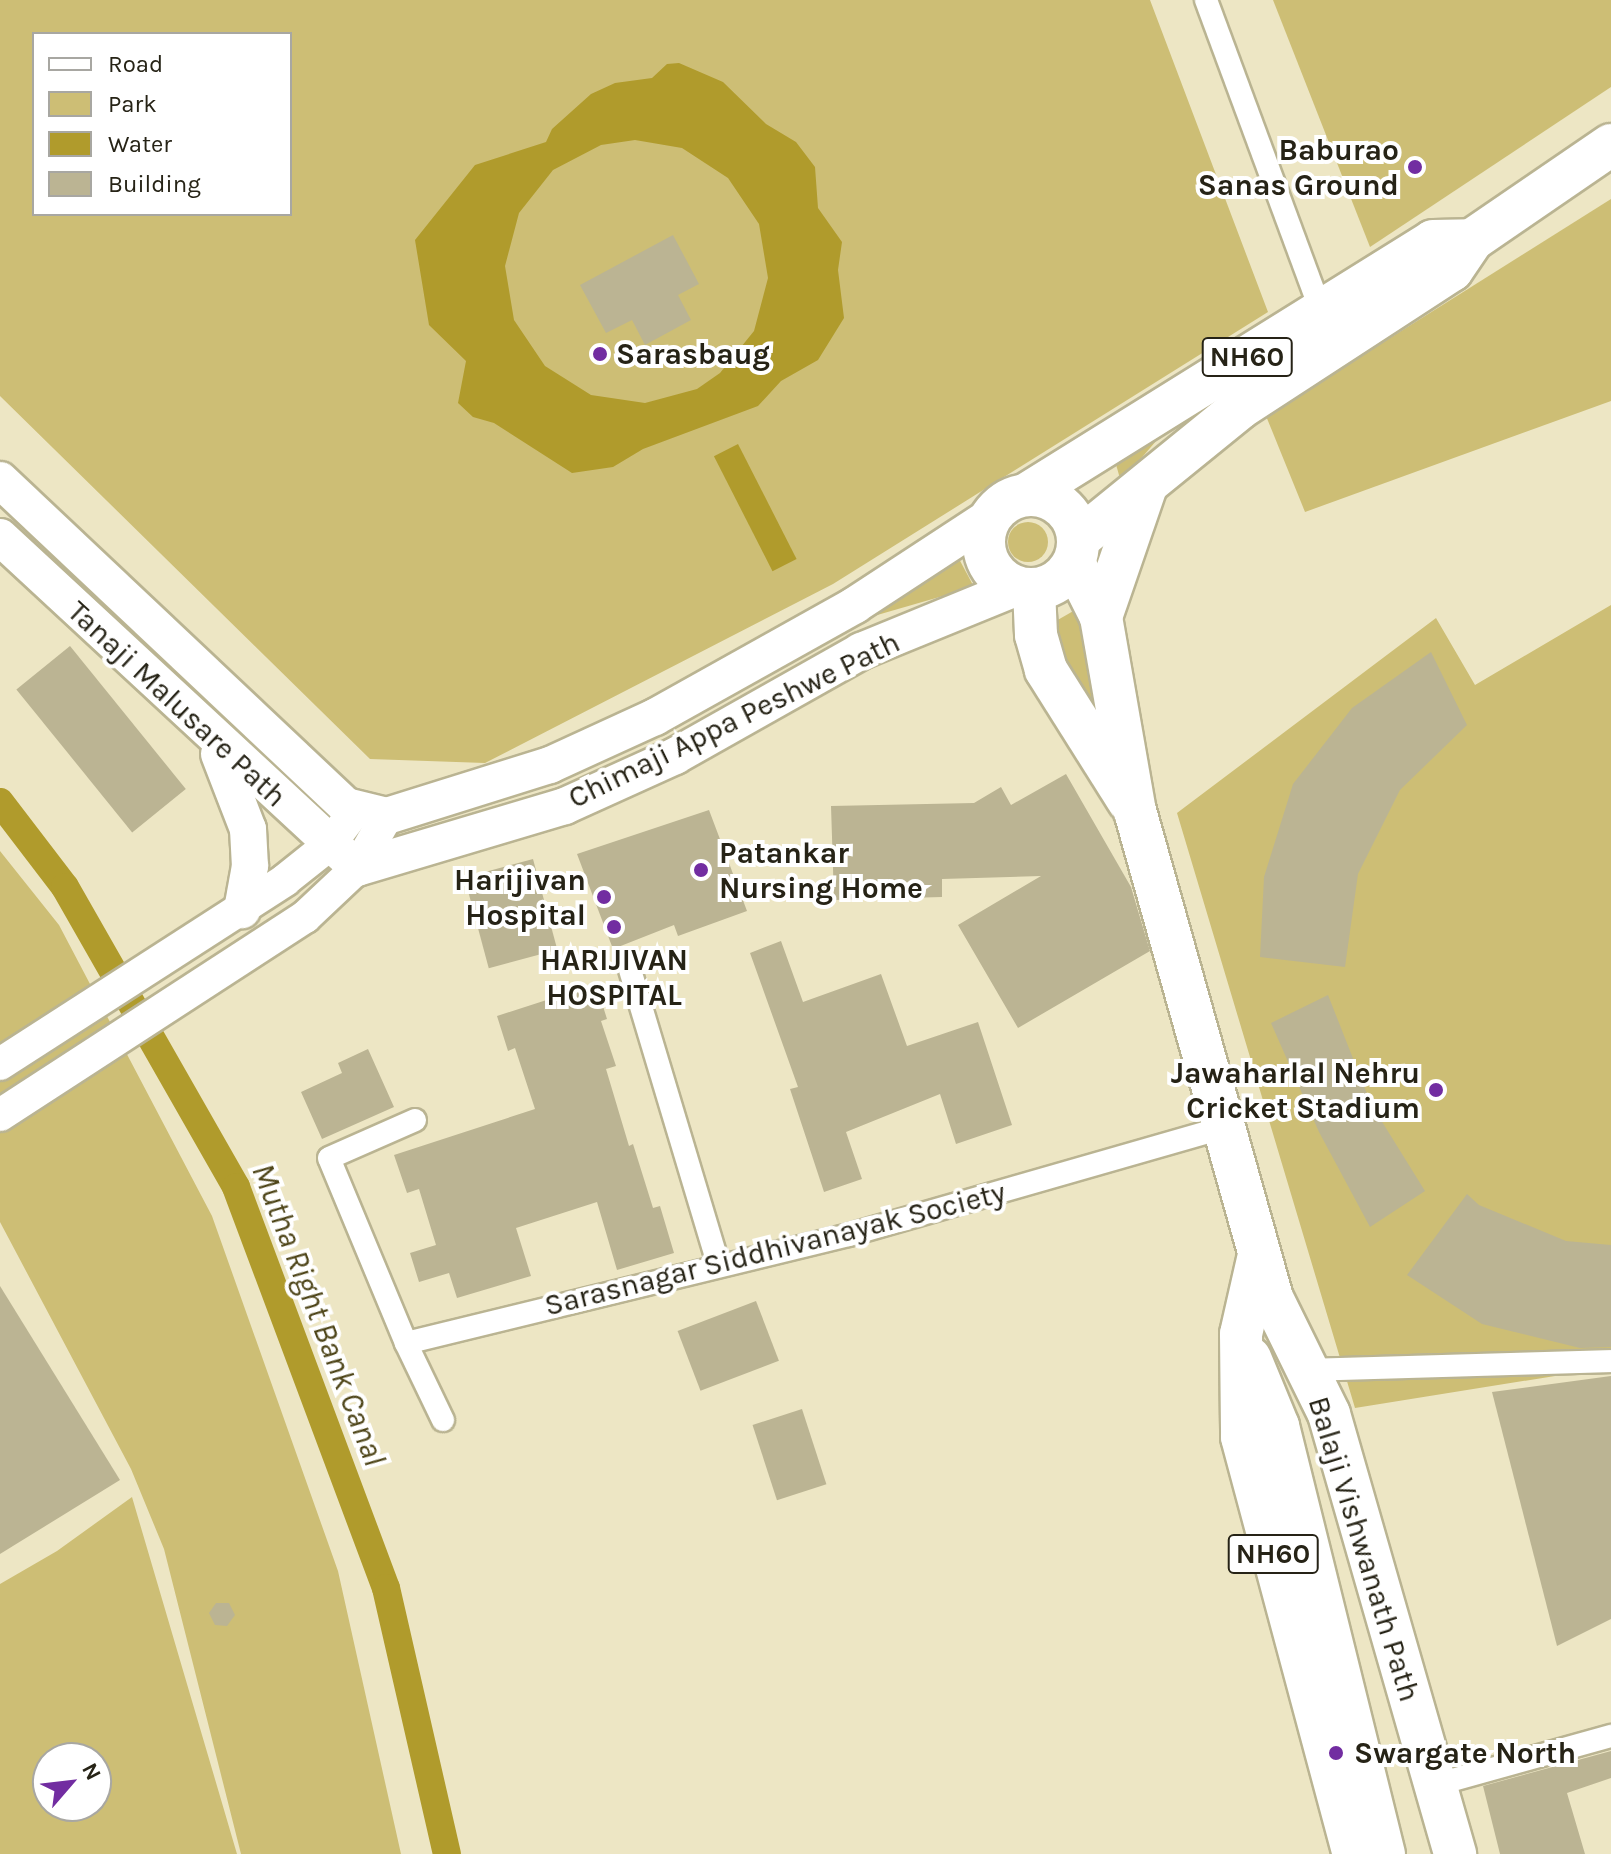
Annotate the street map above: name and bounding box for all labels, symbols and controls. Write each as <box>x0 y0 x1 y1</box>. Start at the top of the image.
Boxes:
legend <box>32 32 292 216</box>
text: Road <box>108 50 163 78</box>
text: Park <box>108 90 157 118</box>
text: Water <box>108 130 172 158</box>
place label: Baburao Sanas Ground <box>1198 132 1399 202</box>
marker: Baburao Sanas Ground <box>1406 158 1424 176</box>
text: Building <box>108 170 201 198</box>
road number: NH60 <box>1201 333 1293 381</box>
place label: Sarasbaug <box>616 336 770 372</box>
marker: Sarasbaug <box>591 345 609 363</box>
street label: Tanaji Malusare Path <box>60 593 294 815</box>
street label: Chimaji Appa Peshwe Path <box>562 624 906 816</box>
place label: Patankar Nursing Home <box>719 835 923 906</box>
marker: Patankar Nursing Home <box>690 859 712 881</box>
place label: Harijivan Hospital <box>454 862 586 932</box>
marker: Harijivan Hospital <box>593 886 615 908</box>
marker: HARIJIVAN HOSPITAL <box>603 916 625 938</box>
place label: HARIJIVAN HOSPITAL <box>540 942 688 1012</box>
place label: Jawaharlal Nehru Cricket Stadium <box>1171 1055 1420 1126</box>
marker: Jawaharlal Nehru Cricket Stadium <box>1427 1081 1445 1099</box>
water label: Mutha Right Bank Canal <box>243 1158 393 1472</box>
street label: Sarasnagar Siddhivanayak Society <box>541 1174 1009 1324</box>
street label: Balaji Vishwanath Path <box>1300 1392 1428 1706</box>
road number: NH60 <box>1227 1530 1319 1578</box>
place label: Swargate North <box>1354 1735 1576 1771</box>
north arrow <box>32 1742 112 1822</box>
marker: Swargate North <box>1325 1742 1347 1764</box>
text: N <box>76 1759 107 1785</box>

